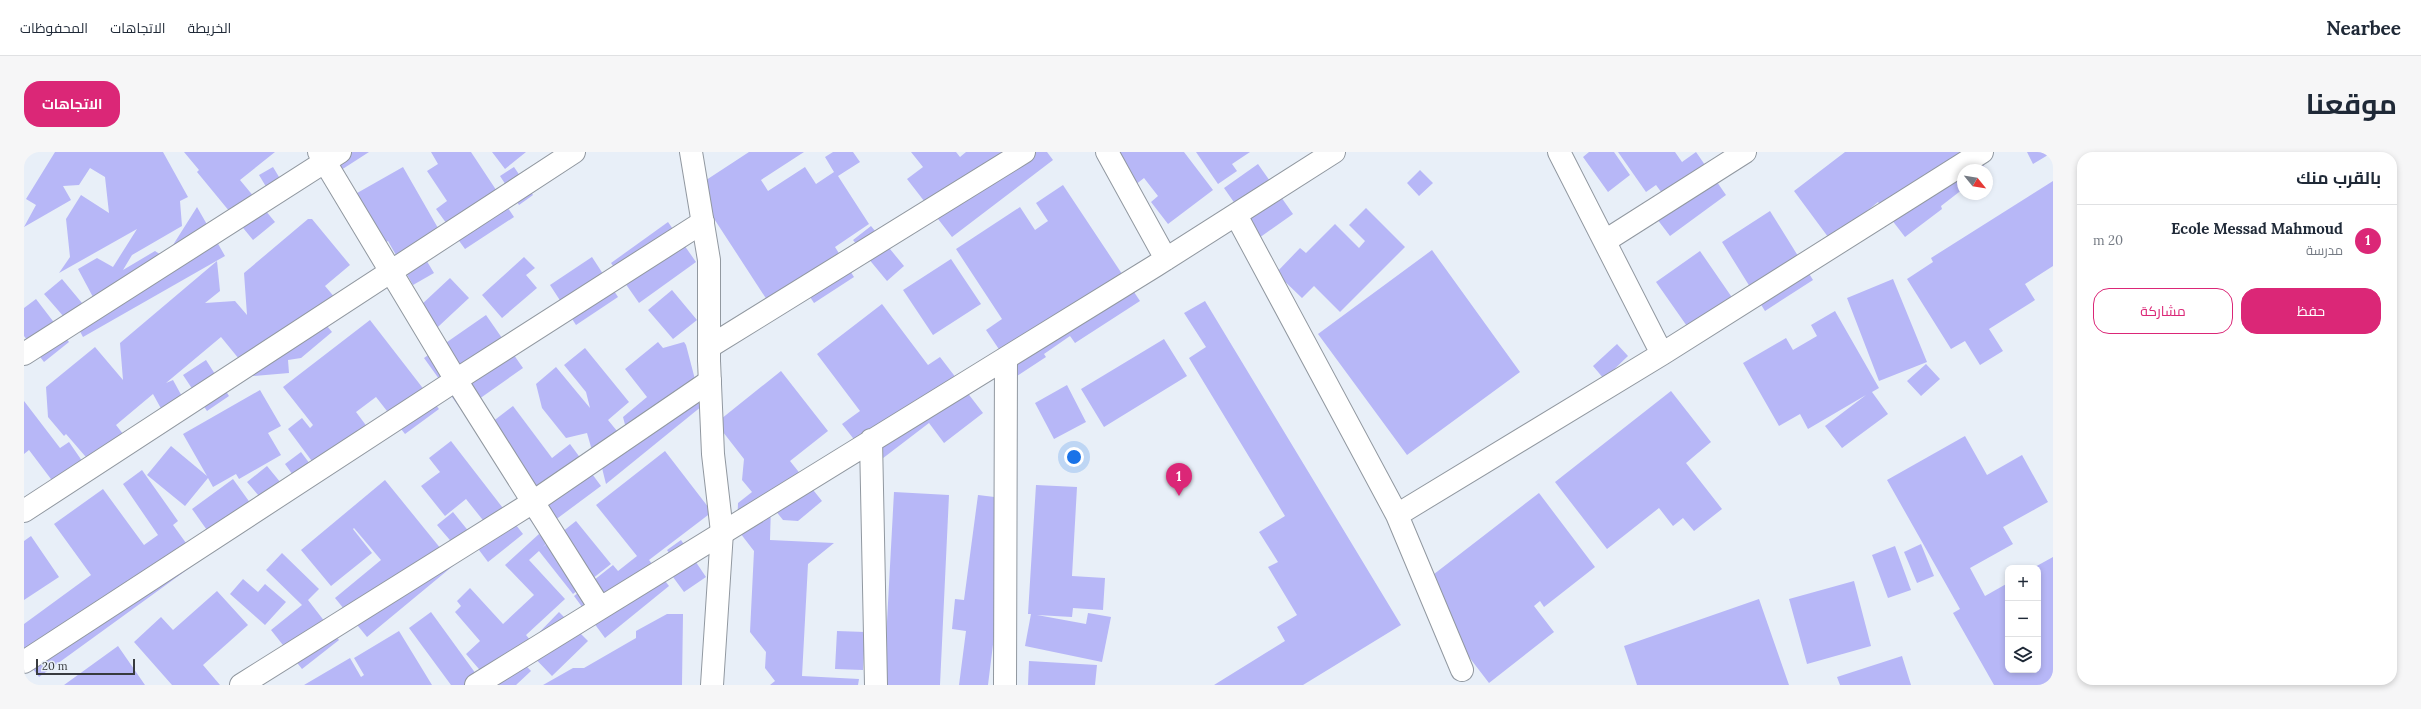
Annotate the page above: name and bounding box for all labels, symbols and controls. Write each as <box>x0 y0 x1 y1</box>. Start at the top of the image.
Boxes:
text: Nearbee <box>2326 16 2401 40</box>
text: المحفوظات <box>20 19 88 37</box>
text: الاتجاهات <box>110 19 166 37</box>
text: الخريطة <box>188 19 231 37</box>
button: الاتجاهات <box>24 81 120 127</box>
text: موقعنا <box>2306 86 2397 122</box>
north arrow <box>1957 164 1993 200</box>
text: بالقرب منك <box>2296 167 2381 189</box>
text: Ecole Messad Mahmoud <box>2171 219 2343 238</box>
text: 20 m <box>2093 232 2123 249</box>
text: 1 <box>2365 232 2371 249</box>
text: مدرسة <box>2306 242 2343 259</box>
button: مشاركة <box>2093 288 2233 334</box>
button: حفظ <box>2241 288 2381 334</box>
your location <box>1064 447 1084 467</box>
pin: 1 <box>1166 463 1192 496</box>
map controls <box>2005 565 2041 673</box>
button: + <box>2005 565 2041 601</box>
button: − <box>2005 601 2041 637</box>
button: layers <box>2005 637 2041 673</box>
scale bar <box>36 657 135 676</box>
text: 20 m <box>42 659 67 673</box>

